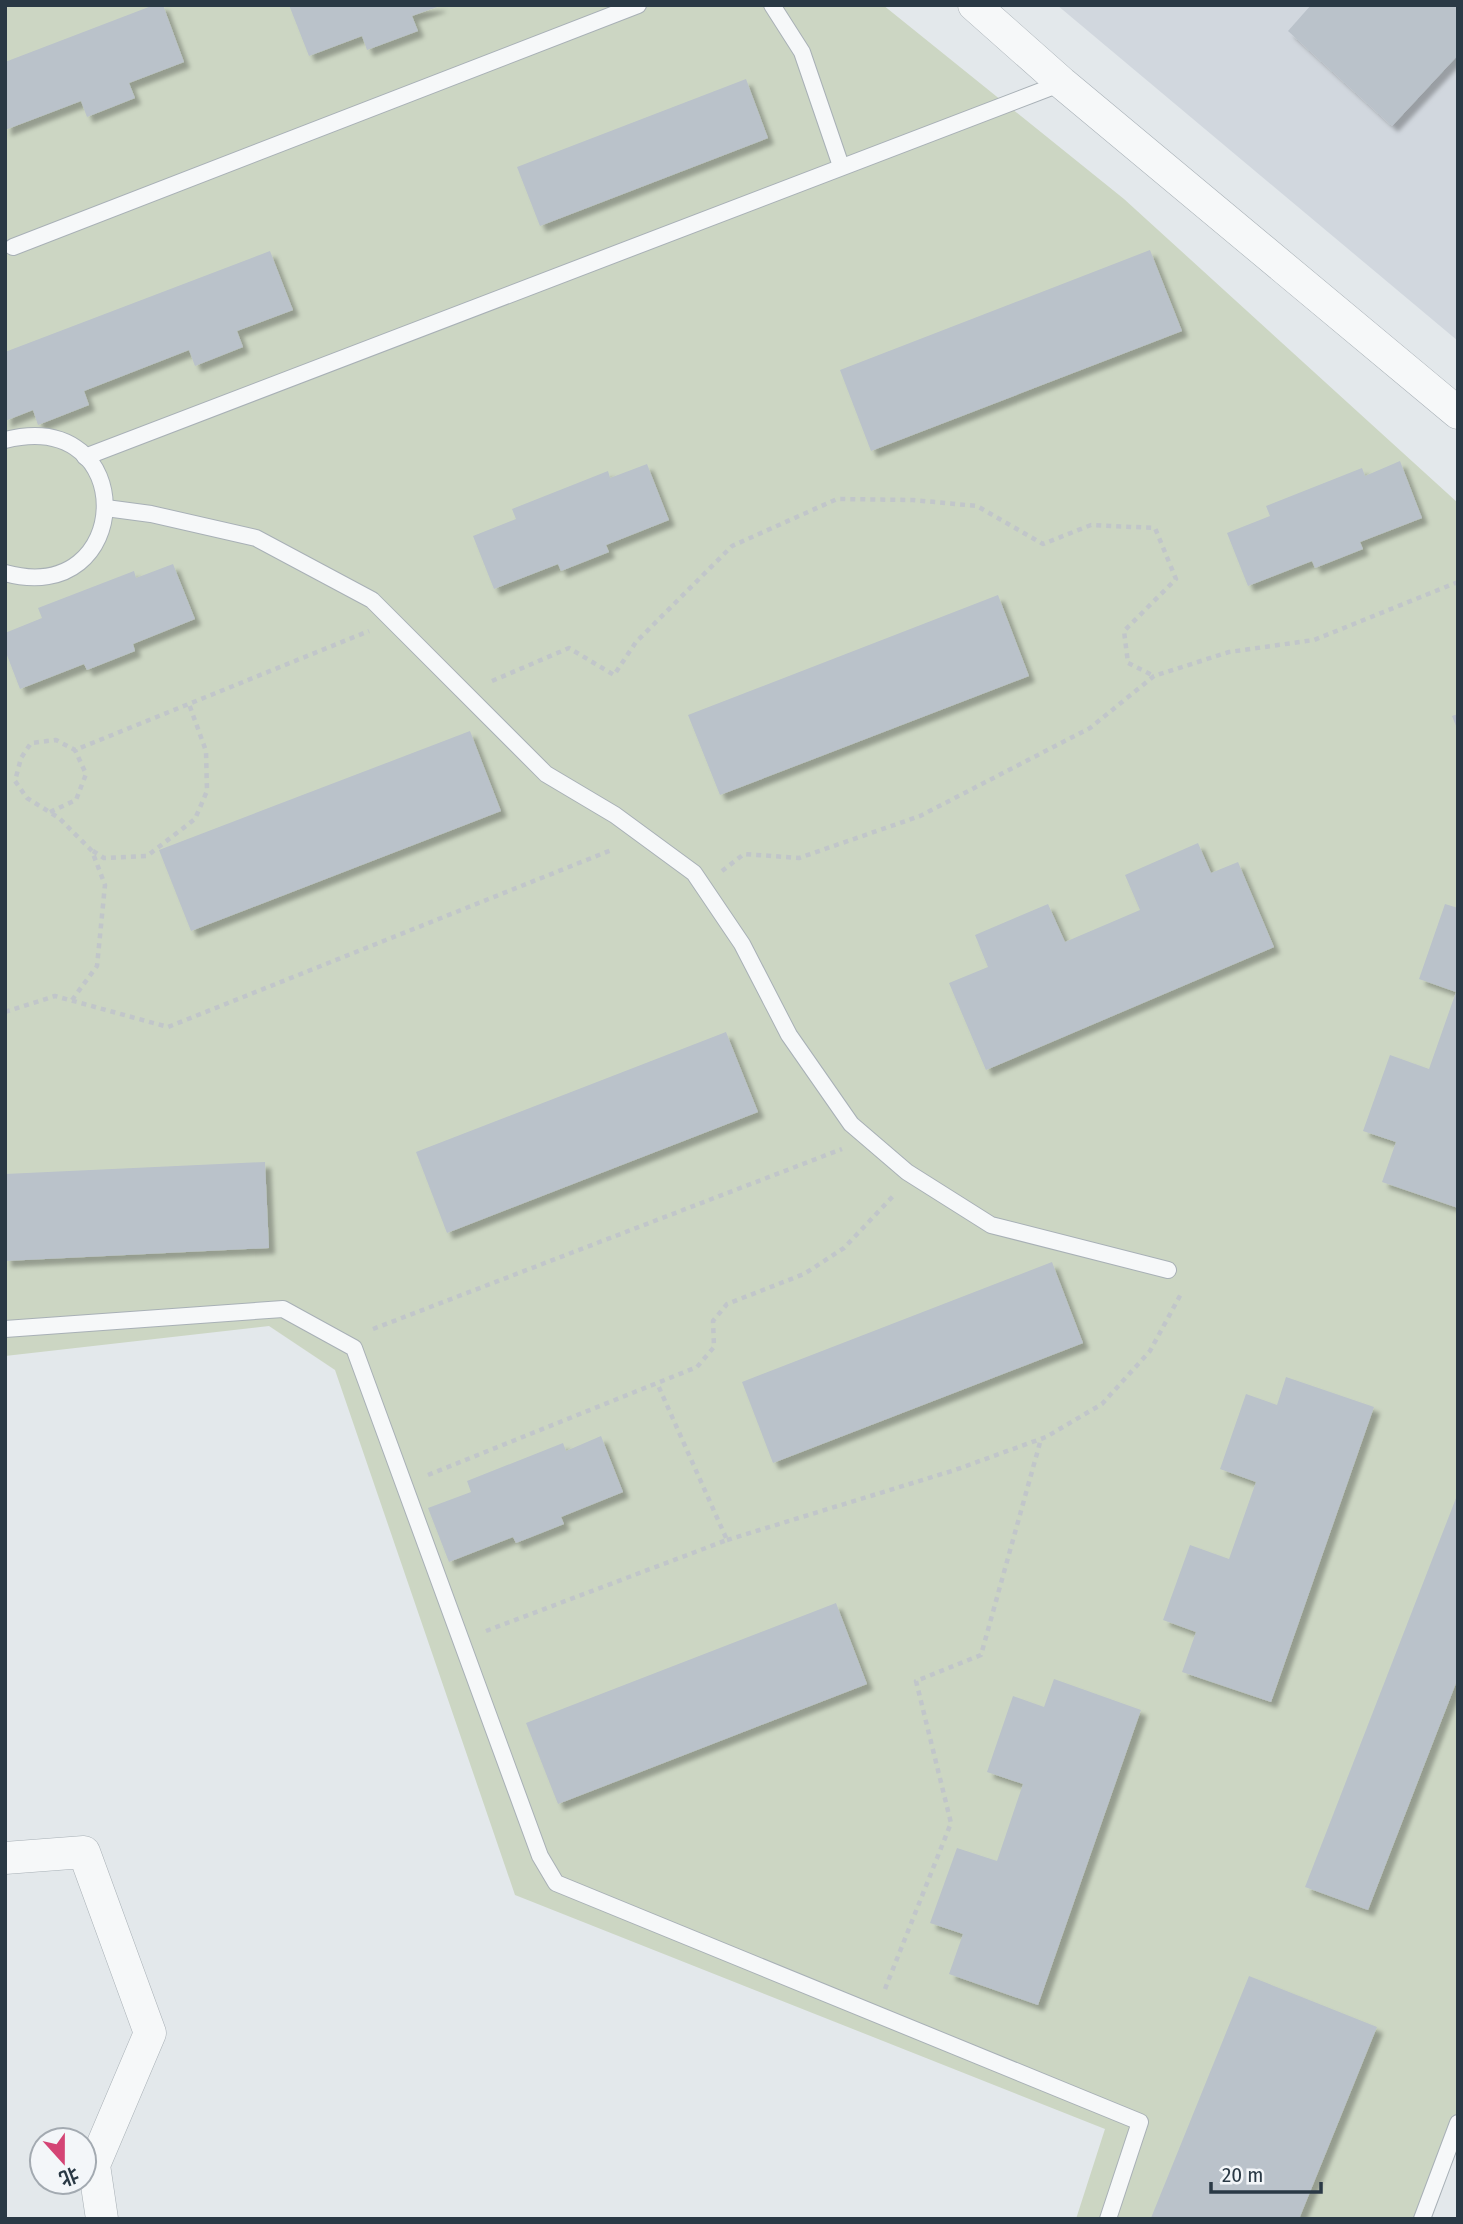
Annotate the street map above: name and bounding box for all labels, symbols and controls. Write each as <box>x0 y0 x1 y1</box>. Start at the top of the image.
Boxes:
north arrow <box>28 2126 98 2196</box>
scale bar <box>1211 2150 1321 2194</box>
text: 北 <box>56 2162 82 2191</box>
text: 20 m <box>1222 2162 1263 2188</box>

